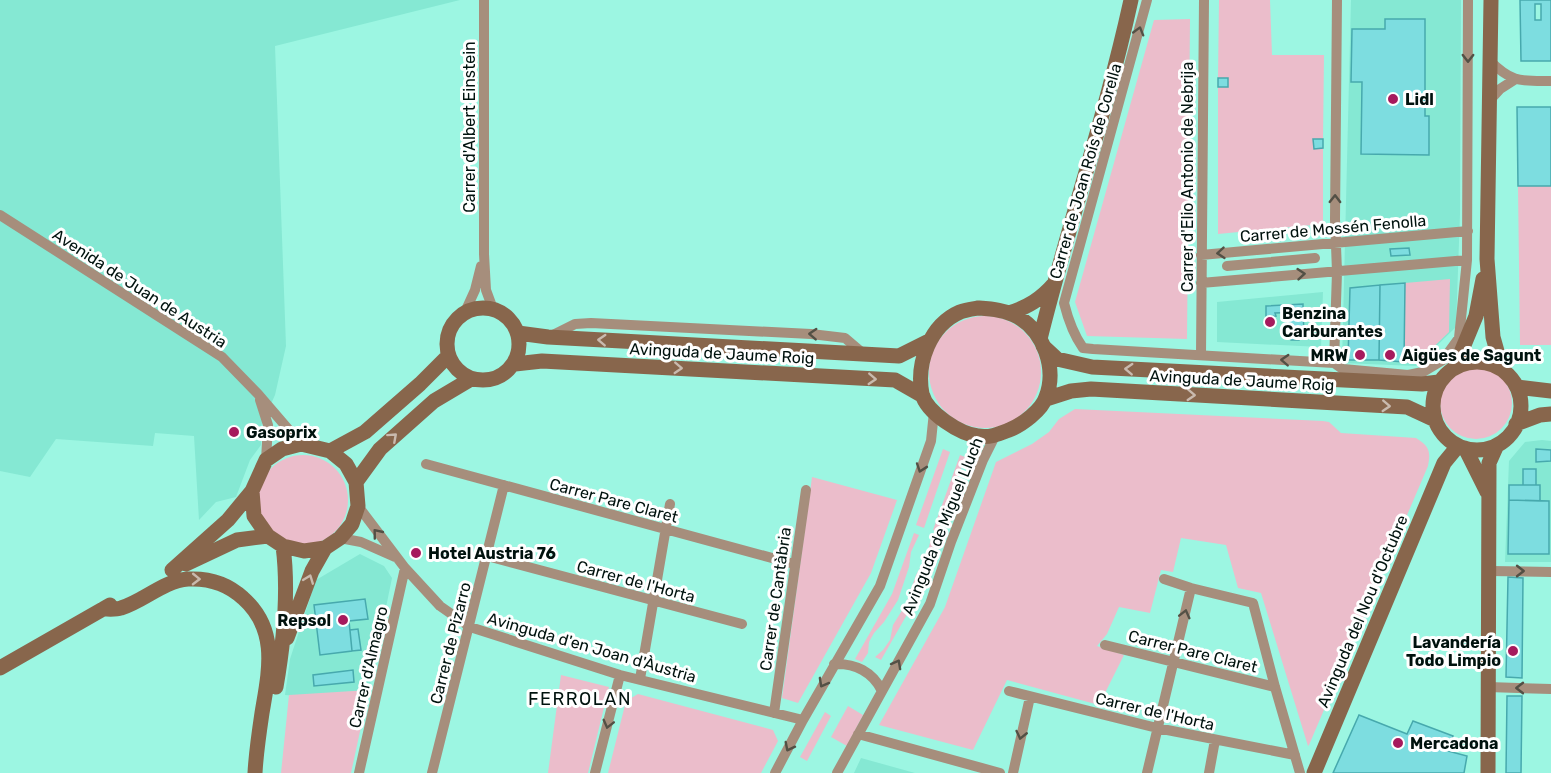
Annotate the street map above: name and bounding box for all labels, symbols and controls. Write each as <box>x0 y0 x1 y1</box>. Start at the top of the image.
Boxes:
one-way arrow <box>1132 26 1145 36</box>
street label: Carrer d'Albert Einstein <box>460 41 479 213</box>
one-way arrow <box>1462 54 1474 63</box>
street label: Carrer de Joan Roís de Corella <box>1046 61 1125 281</box>
street label: Carrer d'Elio Antonio de Nebrija <box>1178 62 1197 292</box>
place label: Lidl <box>1405 90 1434 109</box>
marker: Lidl <box>1386 92 1400 106</box>
one-way arrow <box>1329 195 1341 204</box>
street label: Carrer de Mossén Fenolla <box>1239 211 1427 246</box>
street label: Avenida de Juan de Austria <box>49 225 230 352</box>
one-way arrow <box>1217 246 1226 259</box>
one-way arrow <box>1296 268 1305 281</box>
place label: Benzina Carburantes <box>1282 304 1383 341</box>
marker: Benzina Carburantes <box>1263 315 1277 329</box>
one-way arrow <box>808 328 817 341</box>
one-way arrow <box>597 334 606 347</box>
street label: Avinguda de Jaume Roig <box>629 339 815 368</box>
place label: MRW <box>1311 346 1348 365</box>
place label: Aigües de Sagunt <box>1402 346 1542 365</box>
marker: MRW <box>1353 348 1367 362</box>
marker: Aigües de Sagunt <box>1383 348 1397 362</box>
one-way arrow <box>1280 353 1289 366</box>
one-way arrow <box>673 362 682 375</box>
one-way arrow <box>1124 362 1133 375</box>
street label: Avinguda de Jaume Roig <box>1149 366 1335 395</box>
one-way arrow <box>868 372 877 385</box>
one-way arrow <box>1187 388 1196 401</box>
one-way arrow <box>1382 399 1391 412</box>
place label: Gasoprix <box>246 423 318 442</box>
marker: Gasoprix <box>227 425 241 439</box>
one-way arrow <box>386 433 397 444</box>
street label: Avinguda de Miguel Lluch <box>898 434 987 618</box>
one-way arrow <box>916 463 929 473</box>
street label: Carrer Pare Claret <box>548 474 680 527</box>
street label: Avinguda del Nou d'Octubre <box>1313 512 1412 710</box>
street label: Carrer de Cantàbria <box>756 526 795 672</box>
one-way arrow <box>373 529 384 540</box>
place label: Hotel Austria 76 <box>428 544 556 563</box>
marker: Hotel Austria 76 <box>409 546 423 560</box>
street label: Carrer de l'Horta <box>575 557 697 606</box>
one-way arrow <box>1516 565 1525 577</box>
one-way arrow <box>192 573 201 585</box>
one-way arrow <box>302 575 314 586</box>
street label: Carrer de Pizarro <box>426 580 475 706</box>
street label: Carrer d'Almagro <box>345 604 392 730</box>
street label: Avinguda d'en Joan d'Àustria <box>485 609 698 686</box>
one-way arrow <box>1177 609 1190 619</box>
place label: Repsol <box>277 611 331 630</box>
marker: Repsol <box>336 613 350 627</box>
street label: Carrer Pare Claret <box>1126 626 1259 677</box>
place label: Lavandería Todo Limpio <box>1406 633 1501 670</box>
marker: Lavandería Todo Limpio <box>1506 644 1520 658</box>
one-way arrow <box>890 660 901 670</box>
one-way arrow <box>819 677 830 687</box>
one-way arrow <box>1515 682 1524 694</box>
district label: FERROLAN <box>528 688 632 710</box>
street label: Carrer de l'Horta <box>1093 689 1216 734</box>
one-way arrow <box>602 719 615 729</box>
one-way arrow <box>1016 730 1029 740</box>
place label: Mercadona <box>1410 734 1498 753</box>
marker: Mercadona <box>1391 736 1405 750</box>
one-way arrow <box>785 740 796 751</box>

